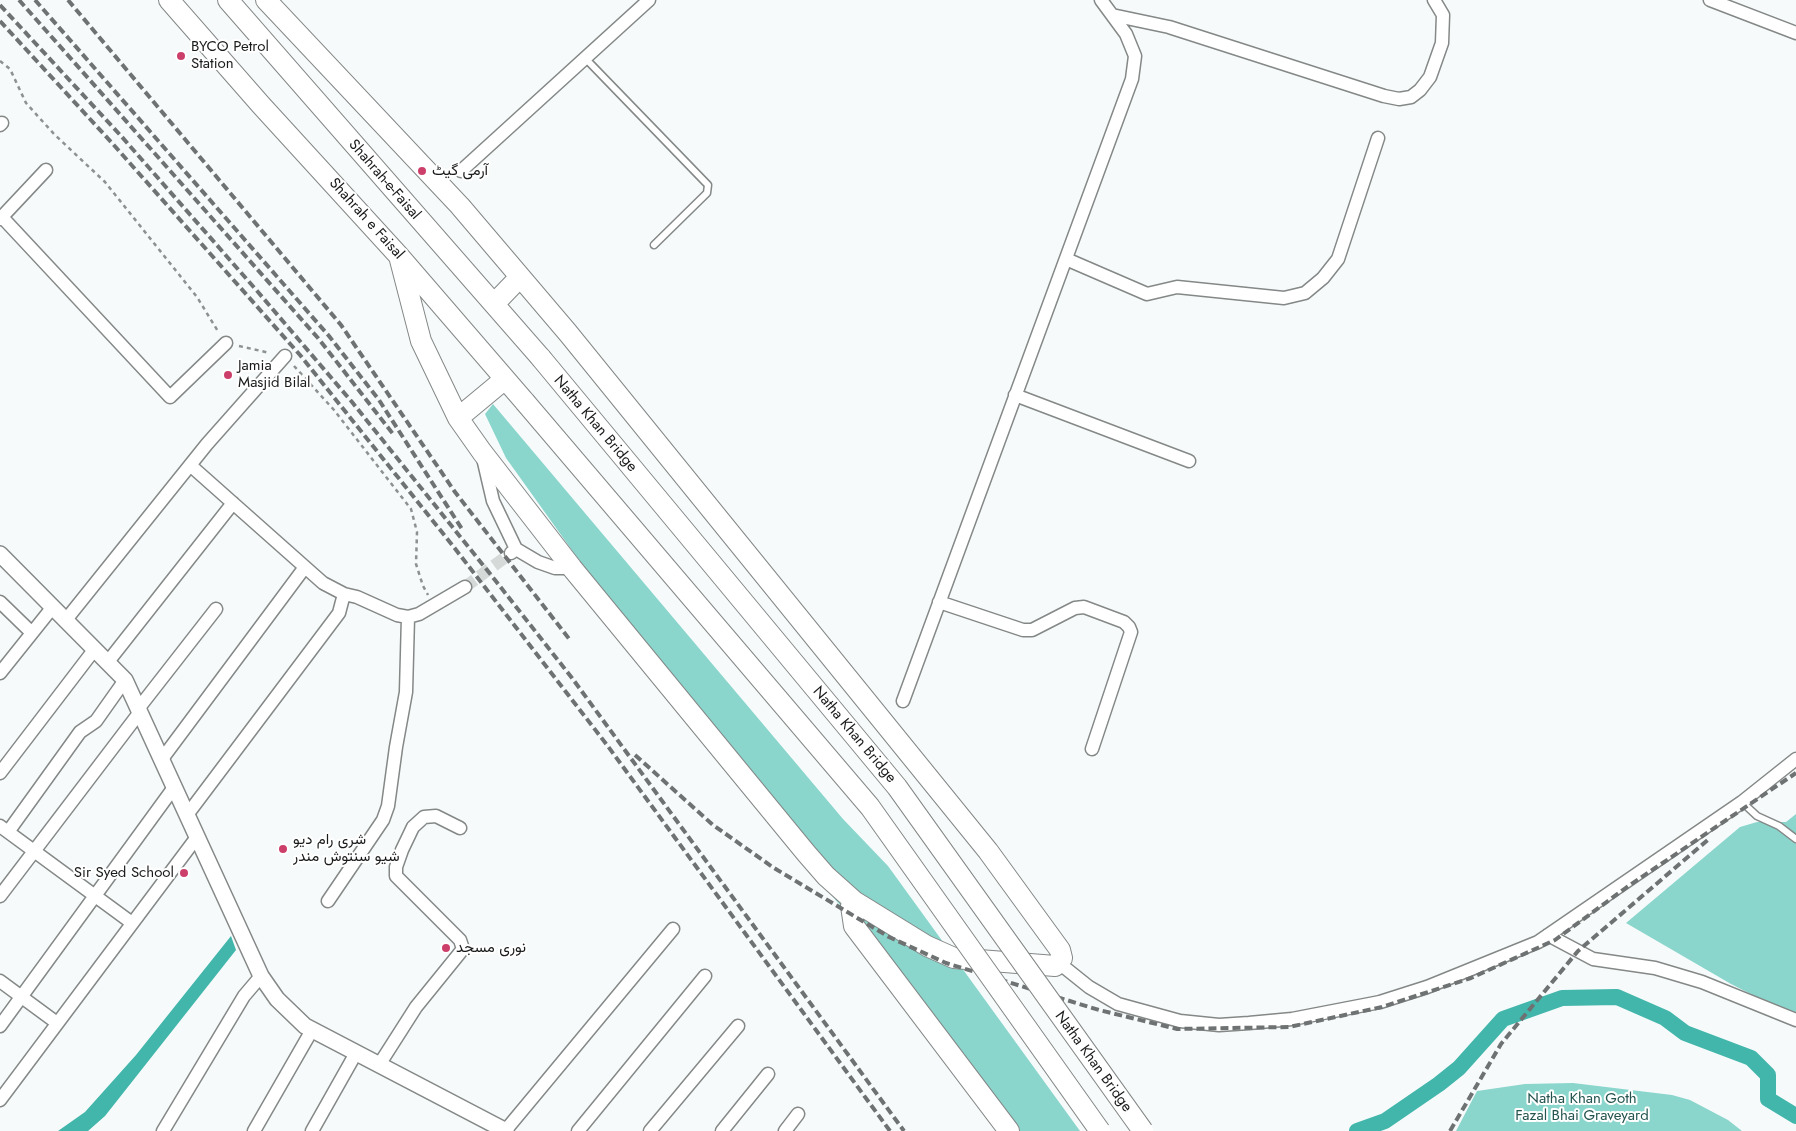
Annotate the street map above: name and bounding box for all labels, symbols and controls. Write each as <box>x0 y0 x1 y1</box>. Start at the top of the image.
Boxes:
place label: BYCO Petrol Station <box>191 38 269 73</box>
marker: BYCO Petrol Station <box>175 50 187 62</box>
street label: Shahrah-e-Faisal <box>344 136 424 224</box>
place label: آرمی گیٹ <box>432 162 488 180</box>
marker: آرمی گیٹ <box>416 165 428 177</box>
street label: Shahrah e Faisal <box>325 175 407 263</box>
place label: Jamia Masjid Bilal <box>238 357 310 392</box>
marker: Jamia Masjid Bilal <box>222 369 234 381</box>
street label: Natha Khan Bridge <box>549 372 641 476</box>
street label: Natha Khan Bridge <box>808 683 900 787</box>
place label: شری رام دیو شیو سنتوش مندر <box>293 831 400 866</box>
marker: شری رام دیو شیو سنتوش مندر <box>277 843 289 855</box>
place label: Sir Syed School <box>74 864 174 882</box>
marker: Sir Syed School <box>178 867 190 879</box>
place label: نوری مسجد <box>456 939 526 957</box>
marker: نوری مسجد <box>440 942 452 954</box>
street label: Natha Khan Bridge <box>1050 1008 1136 1116</box>
park label: Natha Khan Goth Fazal Bhai Graveyard <box>1515 1090 1649 1125</box>

